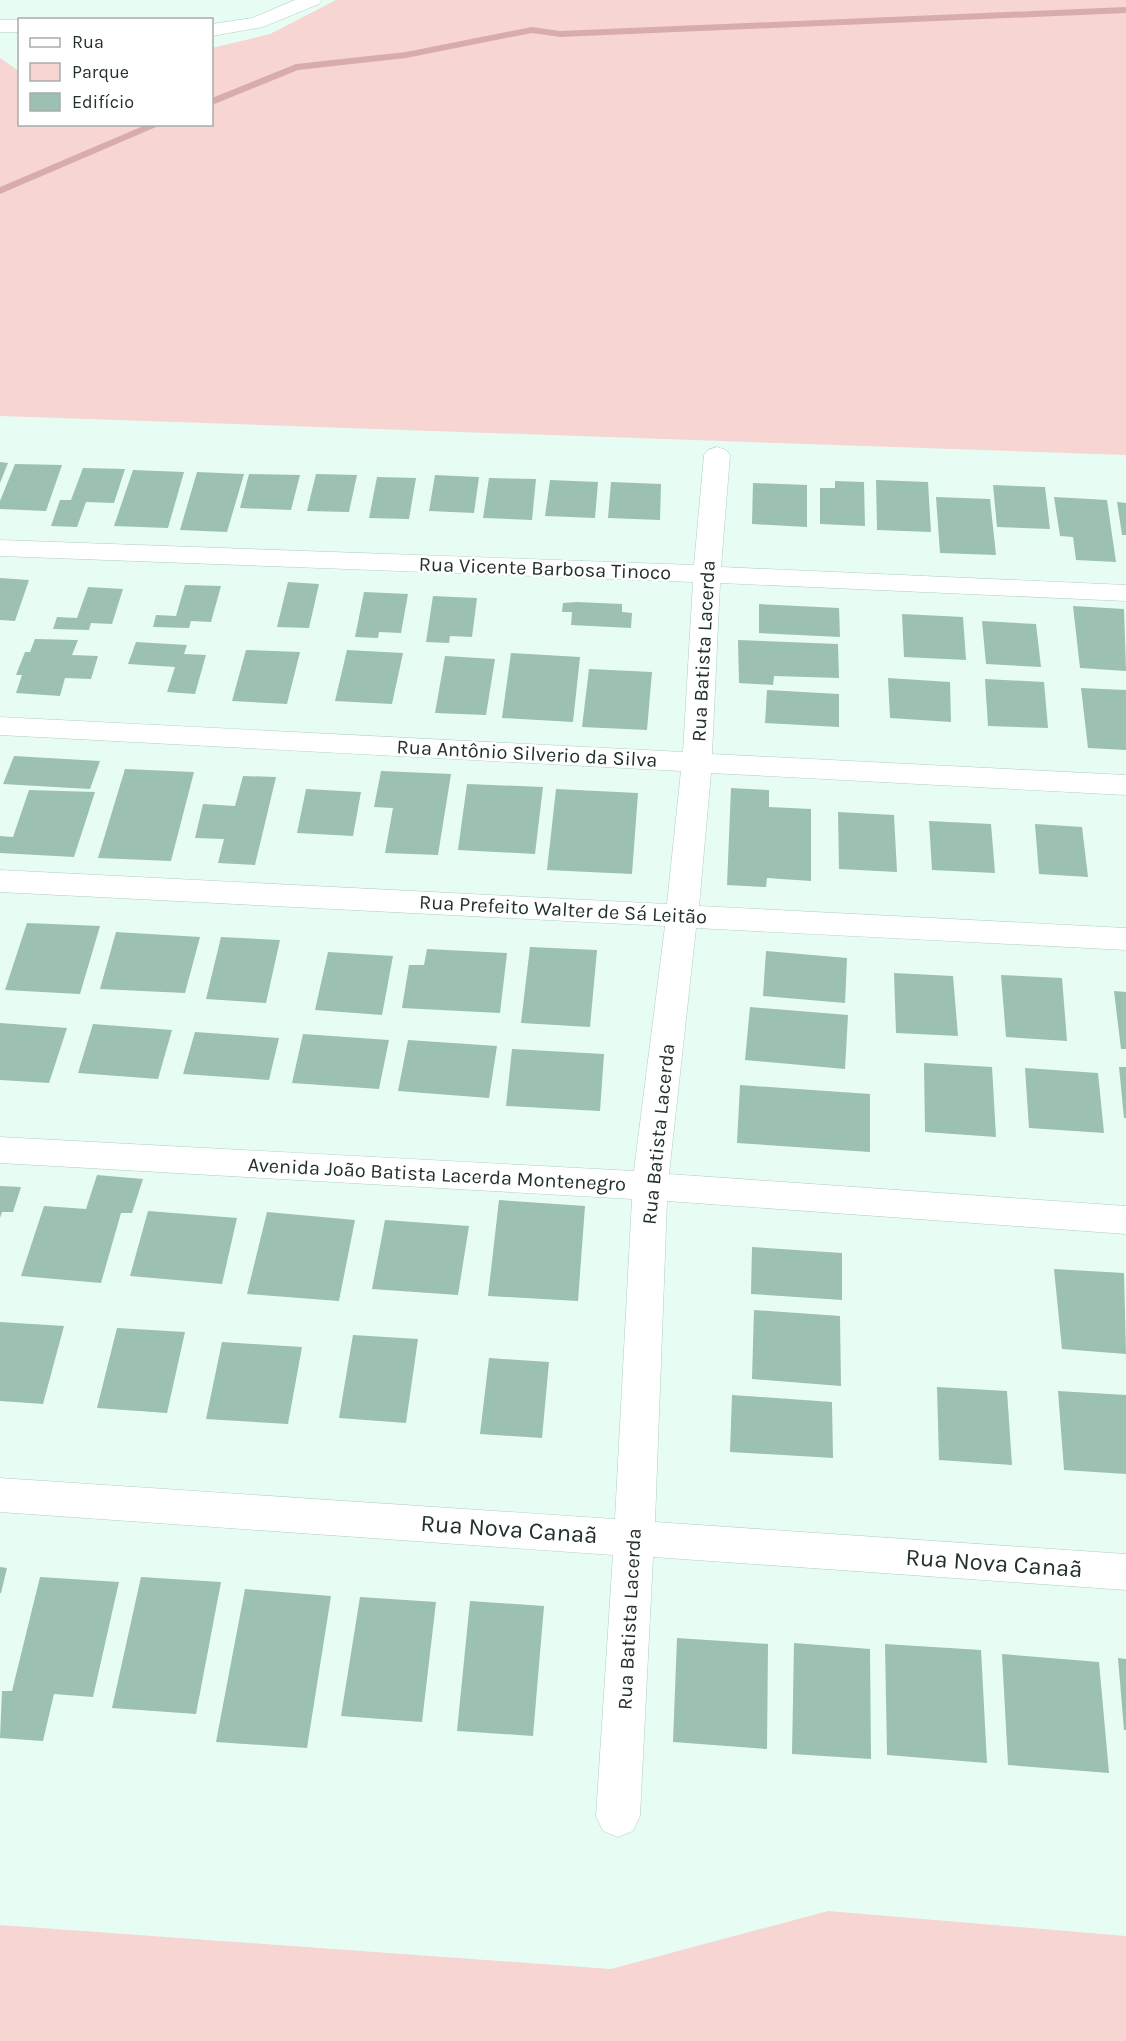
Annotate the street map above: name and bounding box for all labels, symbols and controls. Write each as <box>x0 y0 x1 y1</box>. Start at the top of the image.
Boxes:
legend <box>18 18 213 126</box>
text: Rua <box>72 31 104 53</box>
text: Parque <box>72 61 129 83</box>
text: Edifício <box>72 91 134 113</box>
street label: Rua Vicente Barbosa Tinoco <box>418 553 672 584</box>
street label: Rua Batista Lacerda <box>687 560 720 742</box>
street label: Rua Antônio Silverio da Silva <box>396 735 658 772</box>
street label: Rua Prefeito Walter de Sá Leitão <box>418 890 708 929</box>
street label: Rua Batista Lacerda <box>638 1042 679 1226</box>
street label: Avenida João Batista Lacerda Montenegro <box>247 1153 627 1196</box>
street label: Rua Nova Canaã <box>419 1509 599 1549</box>
street label: Rua Batista Lacerda <box>613 1528 646 1710</box>
street label: Rua Nova Canaã <box>904 1543 1084 1583</box>

